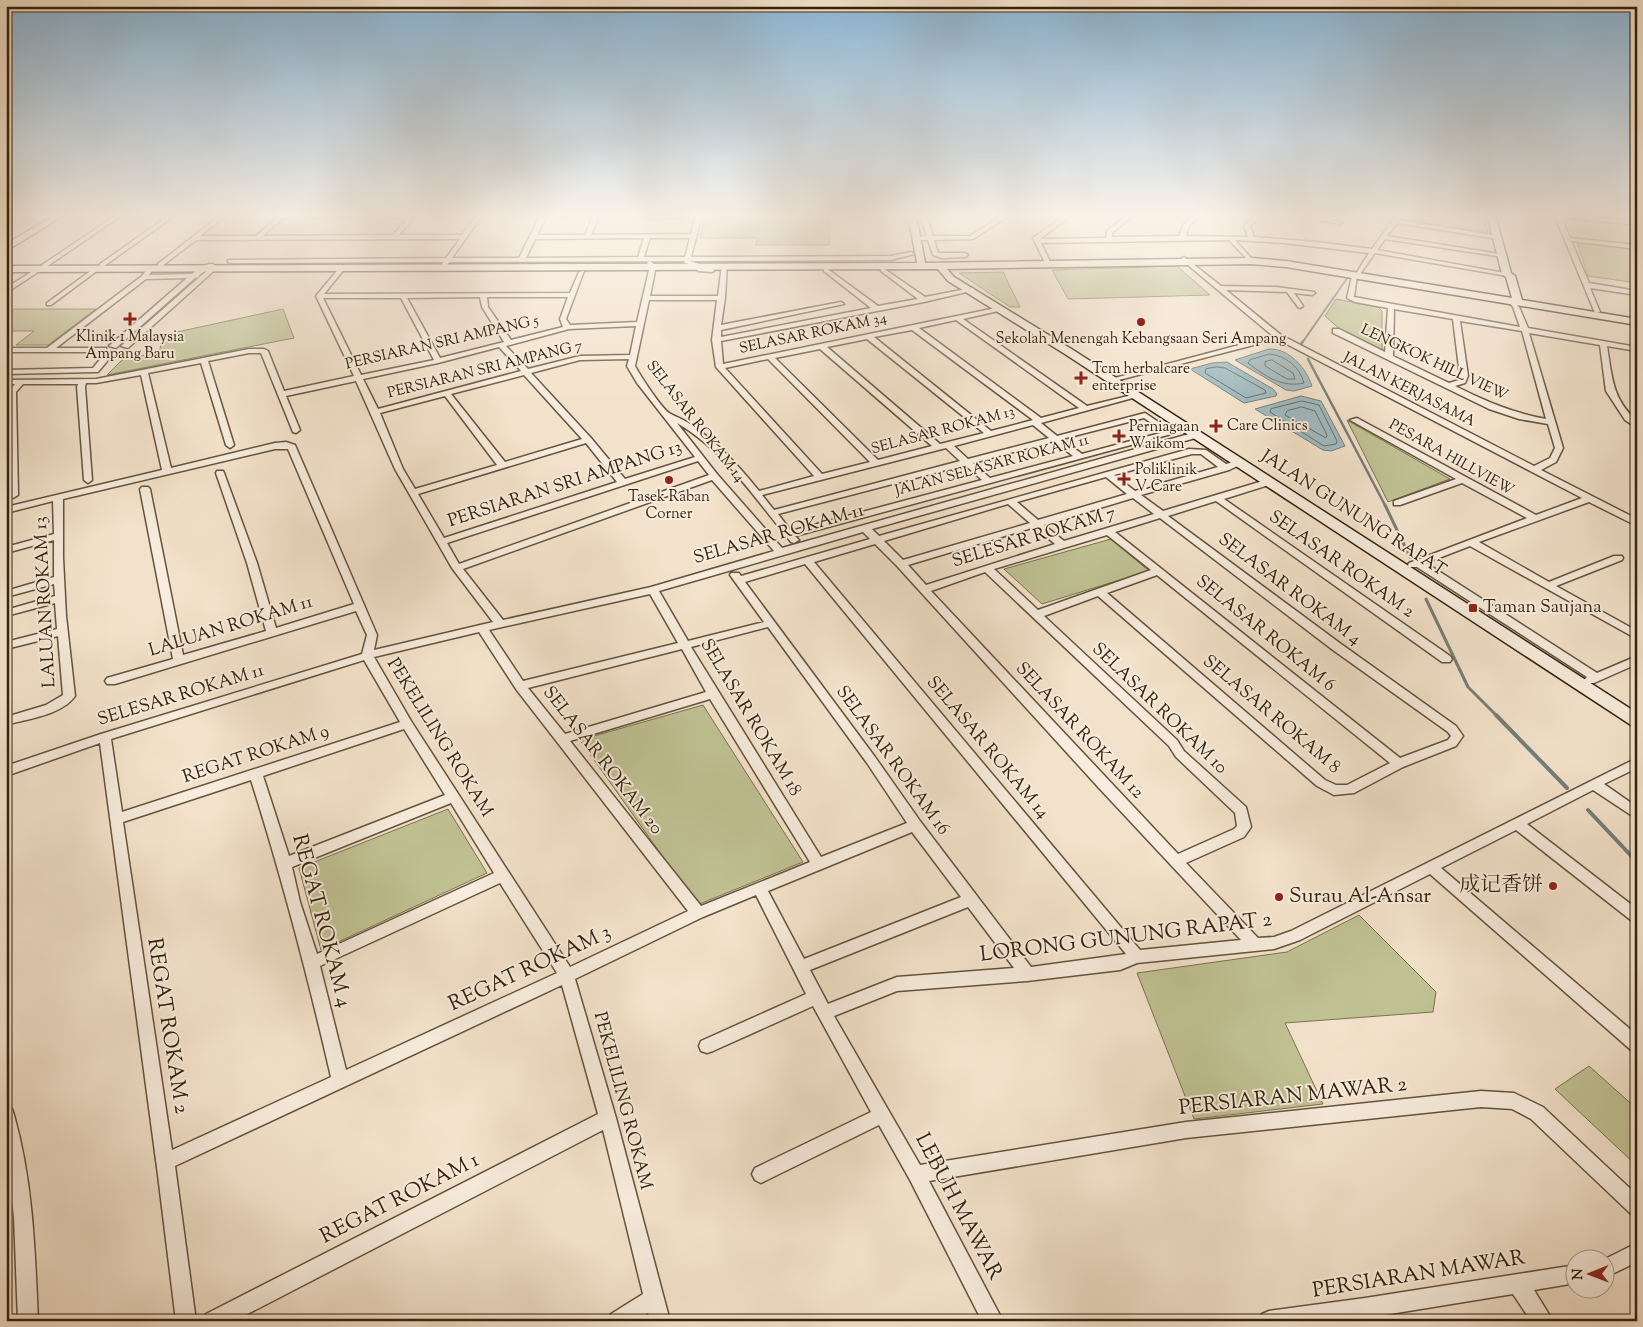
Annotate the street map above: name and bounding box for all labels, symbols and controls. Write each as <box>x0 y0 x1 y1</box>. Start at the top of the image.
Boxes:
street label: SELASAR ROKAM 34 <box>737 308 889 360</box>
street label: PERSIARAN SRI AMPANG 5 <box>343 311 541 375</box>
marker: Klinik 1 Malaysia Ampang Baru <box>123 312 137 326</box>
marker: Sekolah Menengah Kebangsaan Seri Ampang <box>1135 316 1147 328</box>
street label: LENGKOK HILL VIEW <box>1357 320 1511 407</box>
place label: Klinik 1 Malaysia Ampang Baru <box>76 327 184 365</box>
place label: Sekolah Menengah Kebangsaan Seri Ampang <box>996 329 1286 350</box>
street label: PERSIARAN SRI AMPANG 7 <box>385 335 585 404</box>
street label: JALAN KERJASAMA <box>1338 347 1479 433</box>
street label: SELASAR ROKAM 14 <box>641 357 750 488</box>
place label: Tcm herbalcare enterprise <box>1092 359 1190 397</box>
marker: Tcm herbalcare enterprise <box>1074 371 1088 385</box>
street label: SELASAR ROKAM 13 <box>869 402 1017 460</box>
street label: PESARA HILLVIEW <box>1385 415 1518 501</box>
place label: Care Clinics <box>1227 416 1308 437</box>
place label: Perniagaan Waikom <box>1129 417 1199 455</box>
marker: Care Clinics <box>1209 419 1223 433</box>
street label: JALAN SELASAR ROKAM 11 <box>892 430 1091 502</box>
marker: Perniagaan Waikom <box>1113 430 1125 442</box>
street label: PERSIARAN SRI AMPANG 13 <box>445 435 685 535</box>
street label: JALAN GUNUNG RAPAT <box>1254 444 1451 584</box>
place label: Poliklinik V-Care <box>1135 460 1197 498</box>
marker: Poliklinik V-Care <box>1117 472 1131 486</box>
marker: Tasek Raban Corner <box>663 474 675 486</box>
place label: Tasek Raban Corner <box>628 487 710 525</box>
street label: SELASAR ROKAM 11 <box>691 498 867 572</box>
street label: SELESAR ROKAM 7 <box>949 501 1119 575</box>
street label: SELASAR ROKAM 2 <box>1263 505 1420 625</box>
street label: LALUAN ROKAM 13 <box>29 516 63 688</box>
street label: SELASAR ROKAM 4 <box>1212 527 1366 653</box>
street label: SELASAR ROKAM 6 <box>1190 569 1340 699</box>
street label: LALUAN ROKAM 11 <box>146 590 316 664</box>
place label: Taman Saujana <box>1483 595 1601 621</box>
marker: Taman Saujana <box>1467 602 1479 614</box>
street label: SELASAR ROKAM 18 <box>693 634 807 802</box>
street label: SELASAR ROKAM 10 <box>1085 637 1233 781</box>
street label: SELASAR ROKAM 8 <box>1196 649 1346 781</box>
street label: PEKELILING ROKAM <box>379 653 499 823</box>
street label: SELASAR ROKAM 12 <box>1009 657 1150 806</box>
street label: SELESAR ROKAM 11 <box>95 658 267 734</box>
street label: SELASAR ROKAM 14 <box>919 671 1055 825</box>
street label: SELASAR ROKAM 20 <box>536 681 668 841</box>
street label: SELASAR ROKAM 16 <box>829 681 955 841</box>
street label: REGAT ROKAM 9 <box>179 719 333 791</box>
street label: REGAT ROKAM 4 <box>283 831 359 1011</box>
place label: 成记香饼 <box>1459 871 1543 901</box>
marker: 成记香饼 <box>1547 880 1559 892</box>
place label: Surau Al-Ansar <box>1289 882 1431 912</box>
marker: Surau Al-Ansar <box>1273 891 1285 903</box>
street label: LORONG GUNUNG RAPAT 2 <box>978 905 1274 971</box>
street label: REGAT ROKAM 3 <box>444 918 616 1020</box>
street label: REGAT ROKAM 2 <box>138 936 196 1116</box>
street label: PEKELILING ROKAM <box>586 1009 658 1193</box>
street label: PERSIARAN MAWAR 2 <box>1177 1070 1409 1124</box>
street label: LEBUH MAWAR <box>907 1128 1009 1286</box>
street label: REGAT ROKAM 1 <box>315 1146 485 1252</box>
street label: PERSIARAN MAWAR <box>1310 1243 1528 1307</box>
north arrow <box>1566 1250 1616 1300</box>
text: N <box>1569 1268 1589 1280</box>

